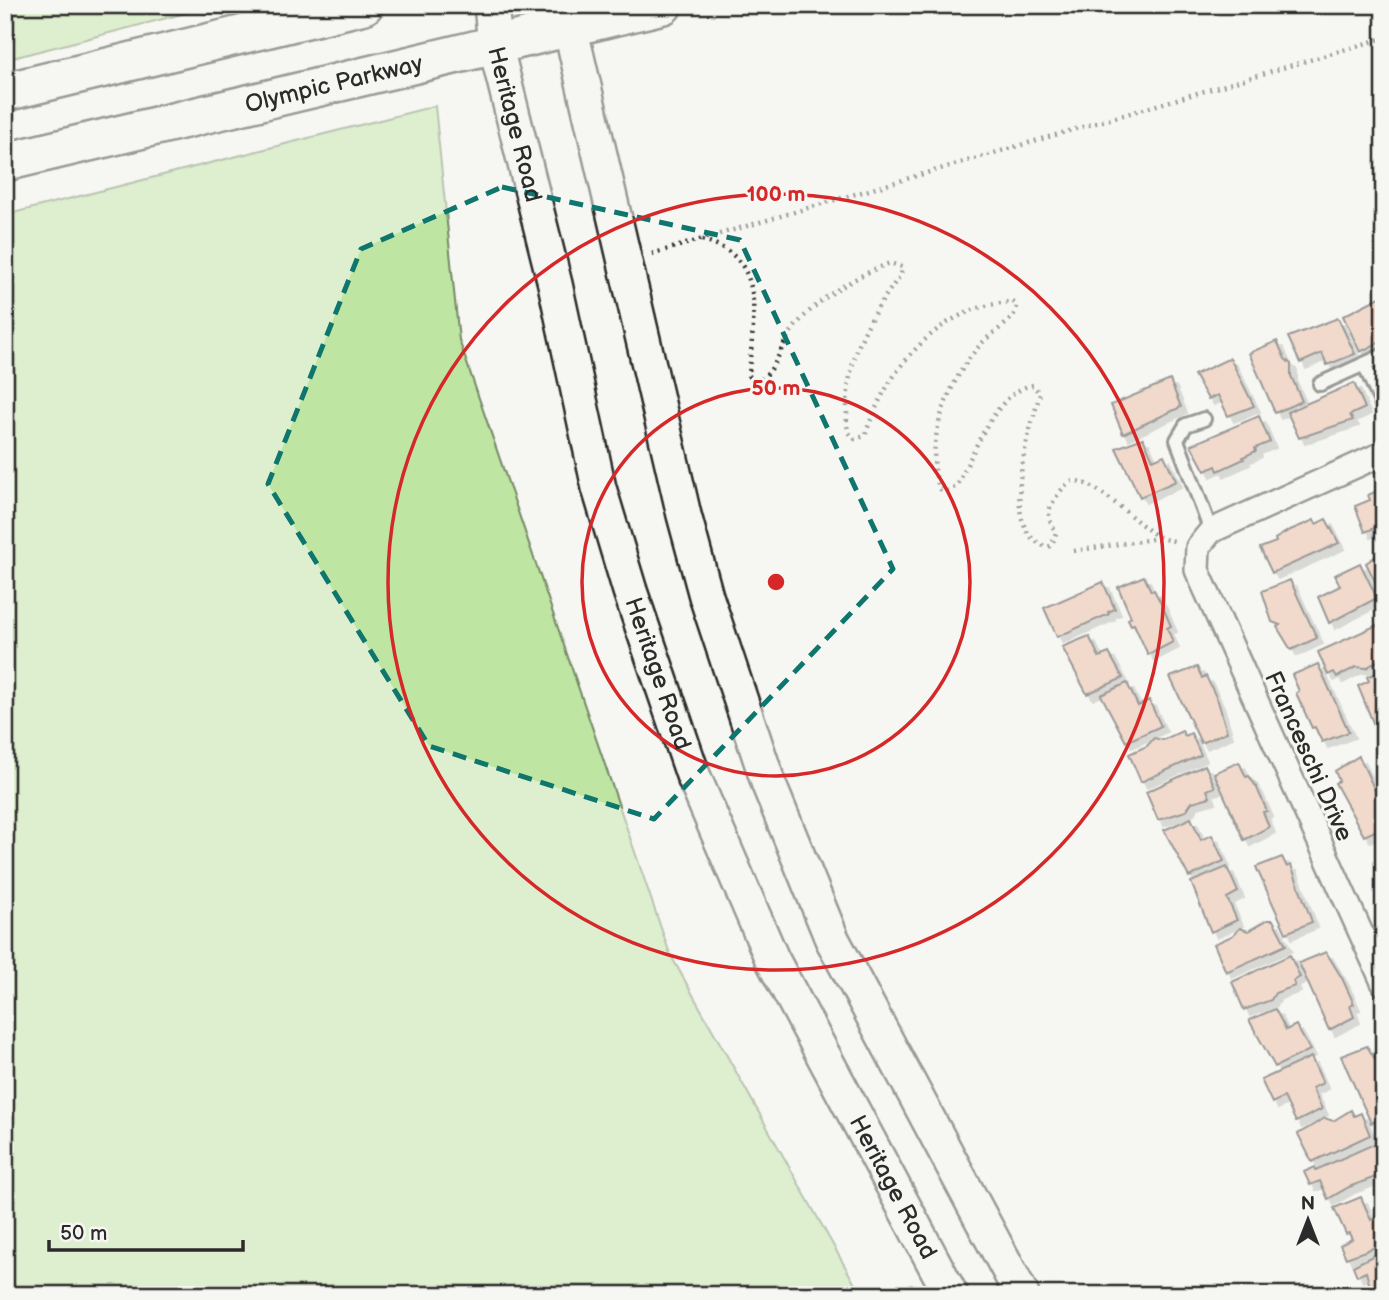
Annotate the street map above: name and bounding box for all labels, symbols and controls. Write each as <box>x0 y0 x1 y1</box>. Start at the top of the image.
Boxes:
street label: Heritage Road <box>481 44 548 205</box>
street label: Olympic Parkway <box>242 49 426 119</box>
text: 100 m <box>747 182 805 207</box>
text: 50 m <box>752 376 800 401</box>
centre of rings <box>764 570 788 594</box>
street label: Heritage Road <box>618 594 697 754</box>
street label: Franceschi Drive <box>1258 667 1359 846</box>
street label: Heritage Road <box>843 1110 943 1264</box>
north arrow <box>1274 1184 1344 1254</box>
text: N <box>1301 1193 1315 1216</box>
scale bar <box>49 1209 243 1253</box>
text: 50 m <box>60 1221 107 1246</box>

